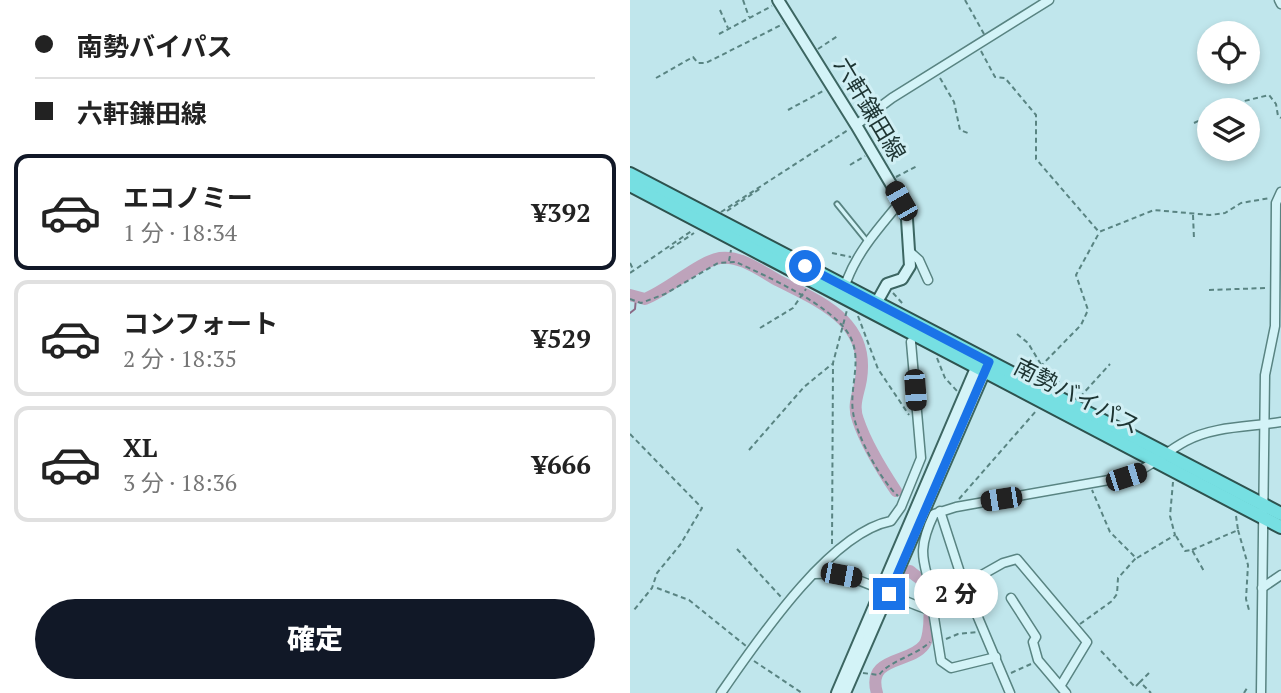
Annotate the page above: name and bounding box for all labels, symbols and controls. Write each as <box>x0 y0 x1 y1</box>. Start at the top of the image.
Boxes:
map controls <box>1197 21 1260 161</box>
button: locate <box>1197 21 1260 84</box>
text: 南勢バイパス <box>77 29 232 63</box>
street label: 六軒鎌田線 <box>828 51 913 166</box>
text: 六軒鎌田線 <box>77 96 207 130</box>
button: layers <box>1197 98 1260 161</box>
car <box>882 178 921 224</box>
text: エコノミー <box>123 180 253 214</box>
icon: car <box>39 181 102 244</box>
text: ¥392 <box>532 195 591 229</box>
text: 1 分 · 18:34 <box>123 217 237 248</box>
route start <box>789 250 821 282</box>
text: コンフォート <box>123 306 278 340</box>
icon: car <box>39 307 102 370</box>
text: ¥529 <box>532 321 591 355</box>
text: 2 分 · 18:35 <box>123 343 237 374</box>
street label: 南勢バイパス <box>1009 351 1146 441</box>
car <box>904 368 927 412</box>
text: XL <box>123 430 157 464</box>
icon: car <box>39 433 102 496</box>
text: ¥666 <box>532 447 591 481</box>
car <box>1103 461 1150 493</box>
text: 3 分 · 18:36 <box>123 467 237 498</box>
car <box>979 485 1024 513</box>
car <box>819 561 864 589</box>
callout: 2 分 <box>914 570 998 618</box>
route end <box>873 578 905 610</box>
text: 2 分 <box>935 578 977 609</box>
button: 確定 <box>35 599 595 679</box>

